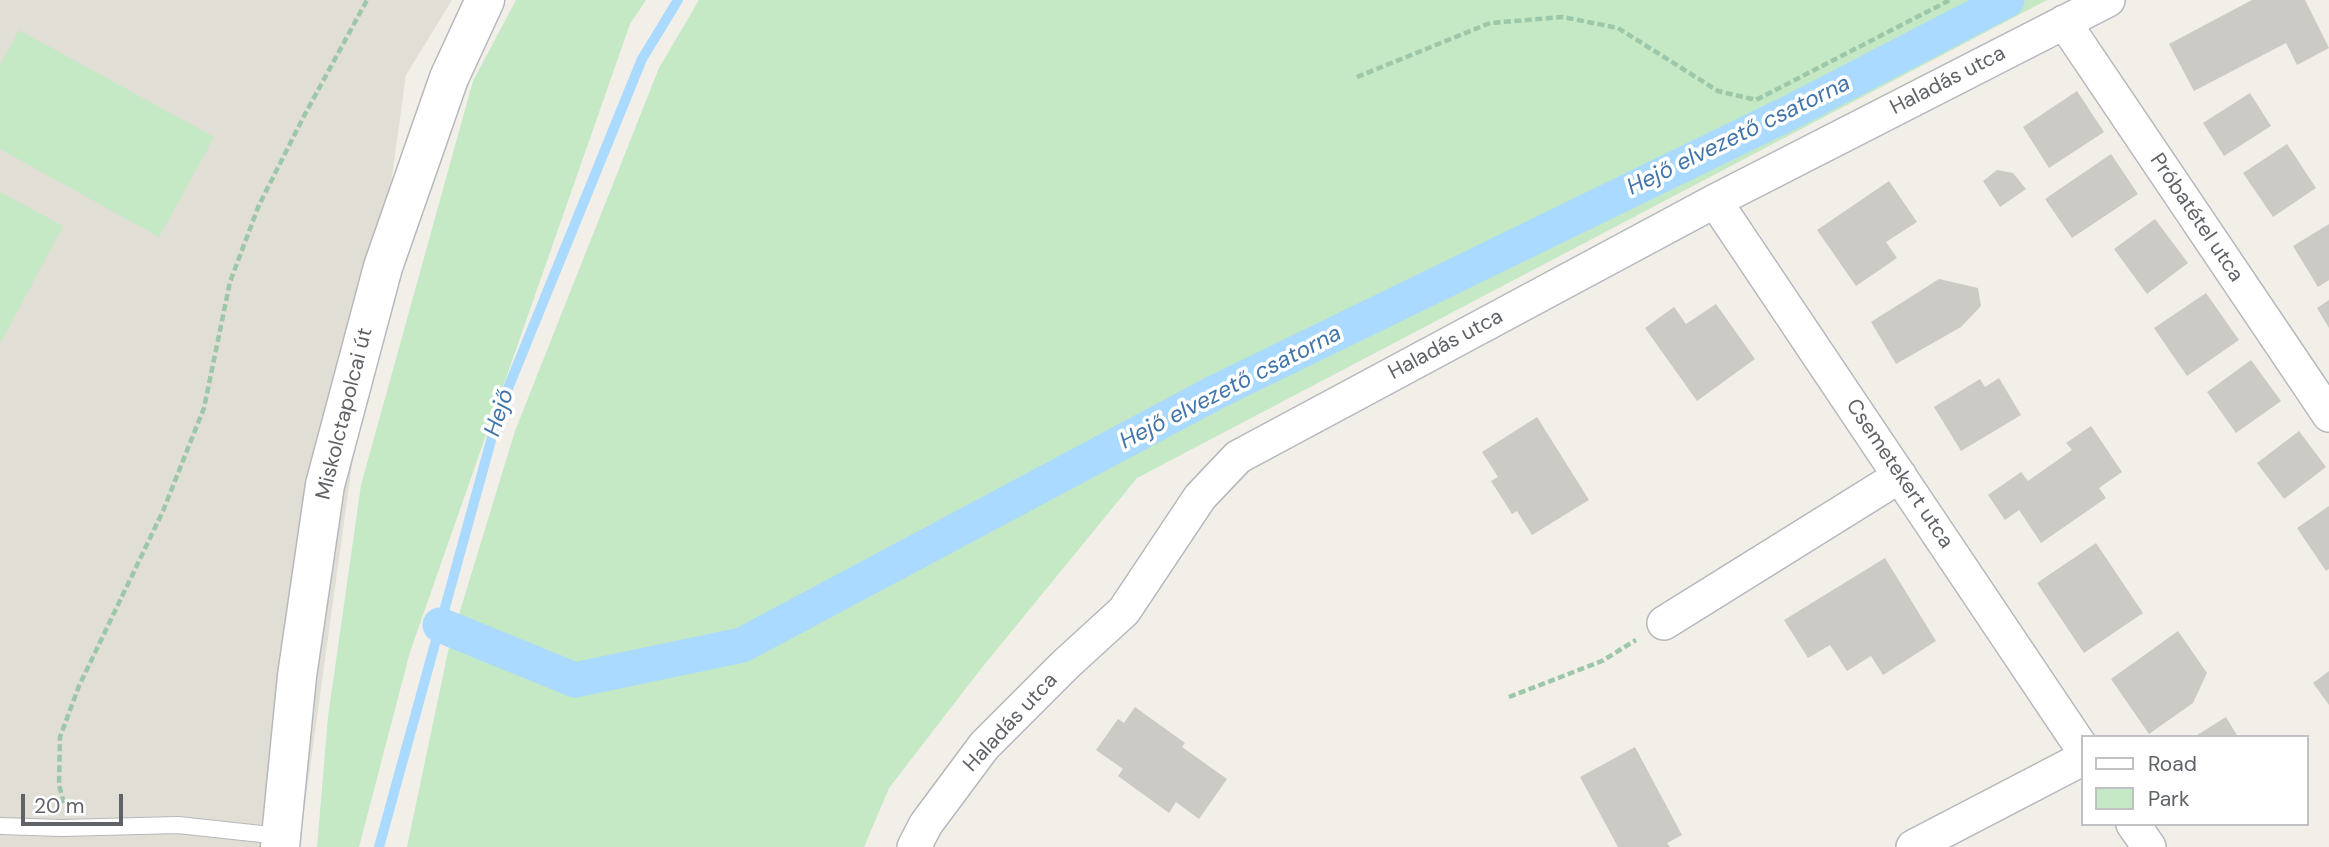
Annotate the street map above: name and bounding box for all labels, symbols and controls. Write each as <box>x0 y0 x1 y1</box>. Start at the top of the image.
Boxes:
street label: Haladás utca <box>1886 41 2010 121</box>
water label: Hejő elvezető csatorna <box>1623 70 1855 202</box>
street label: Próbatétel utca <box>2144 149 2248 287</box>
street label: Haladás utca <box>1384 304 1508 386</box>
water label: Hejő elvezető csatorna <box>1116 320 1346 456</box>
street label: Miskolctapolcai út <box>311 325 379 503</box>
water label: Hejő <box>479 386 521 440</box>
street label: Csemetekert utca <box>1840 395 1958 553</box>
street label: Haladás utca <box>959 668 1063 778</box>
legend <box>2080 735 2308 826</box>
text: Road <box>2148 750 2197 778</box>
scale bar <box>24 780 126 824</box>
text: Park <box>2148 785 2189 813</box>
text: 20 m <box>34 792 85 820</box>

